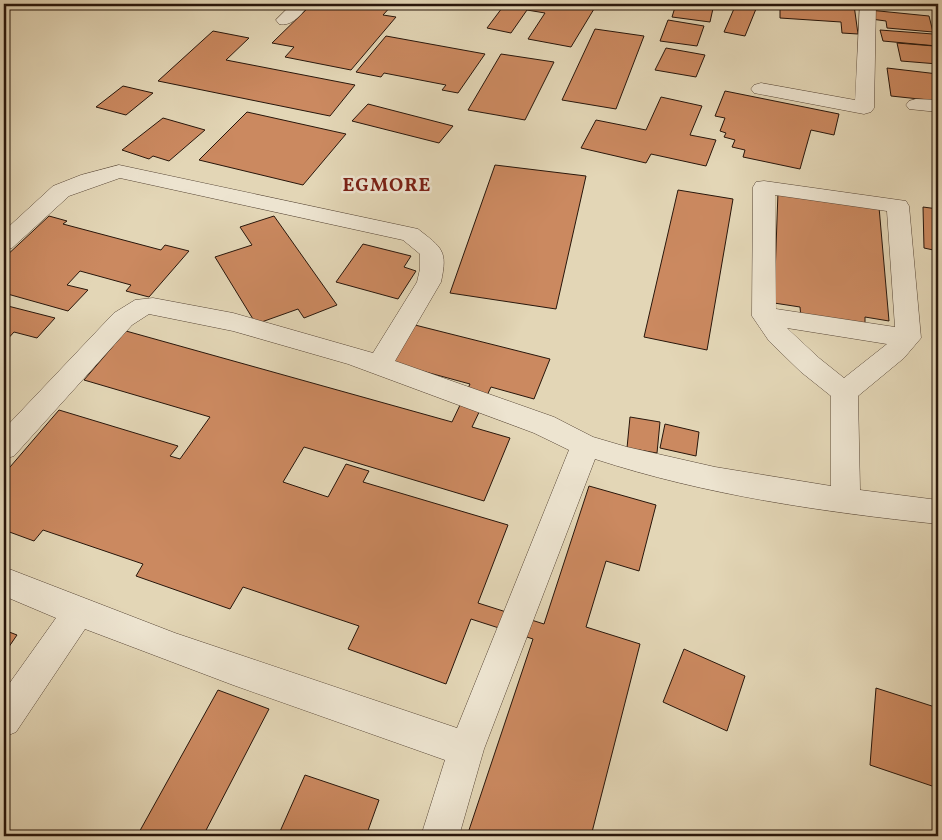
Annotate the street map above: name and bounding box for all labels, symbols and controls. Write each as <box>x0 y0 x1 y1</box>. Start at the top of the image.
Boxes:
district label: EGMORE <box>342 173 432 199</box>

